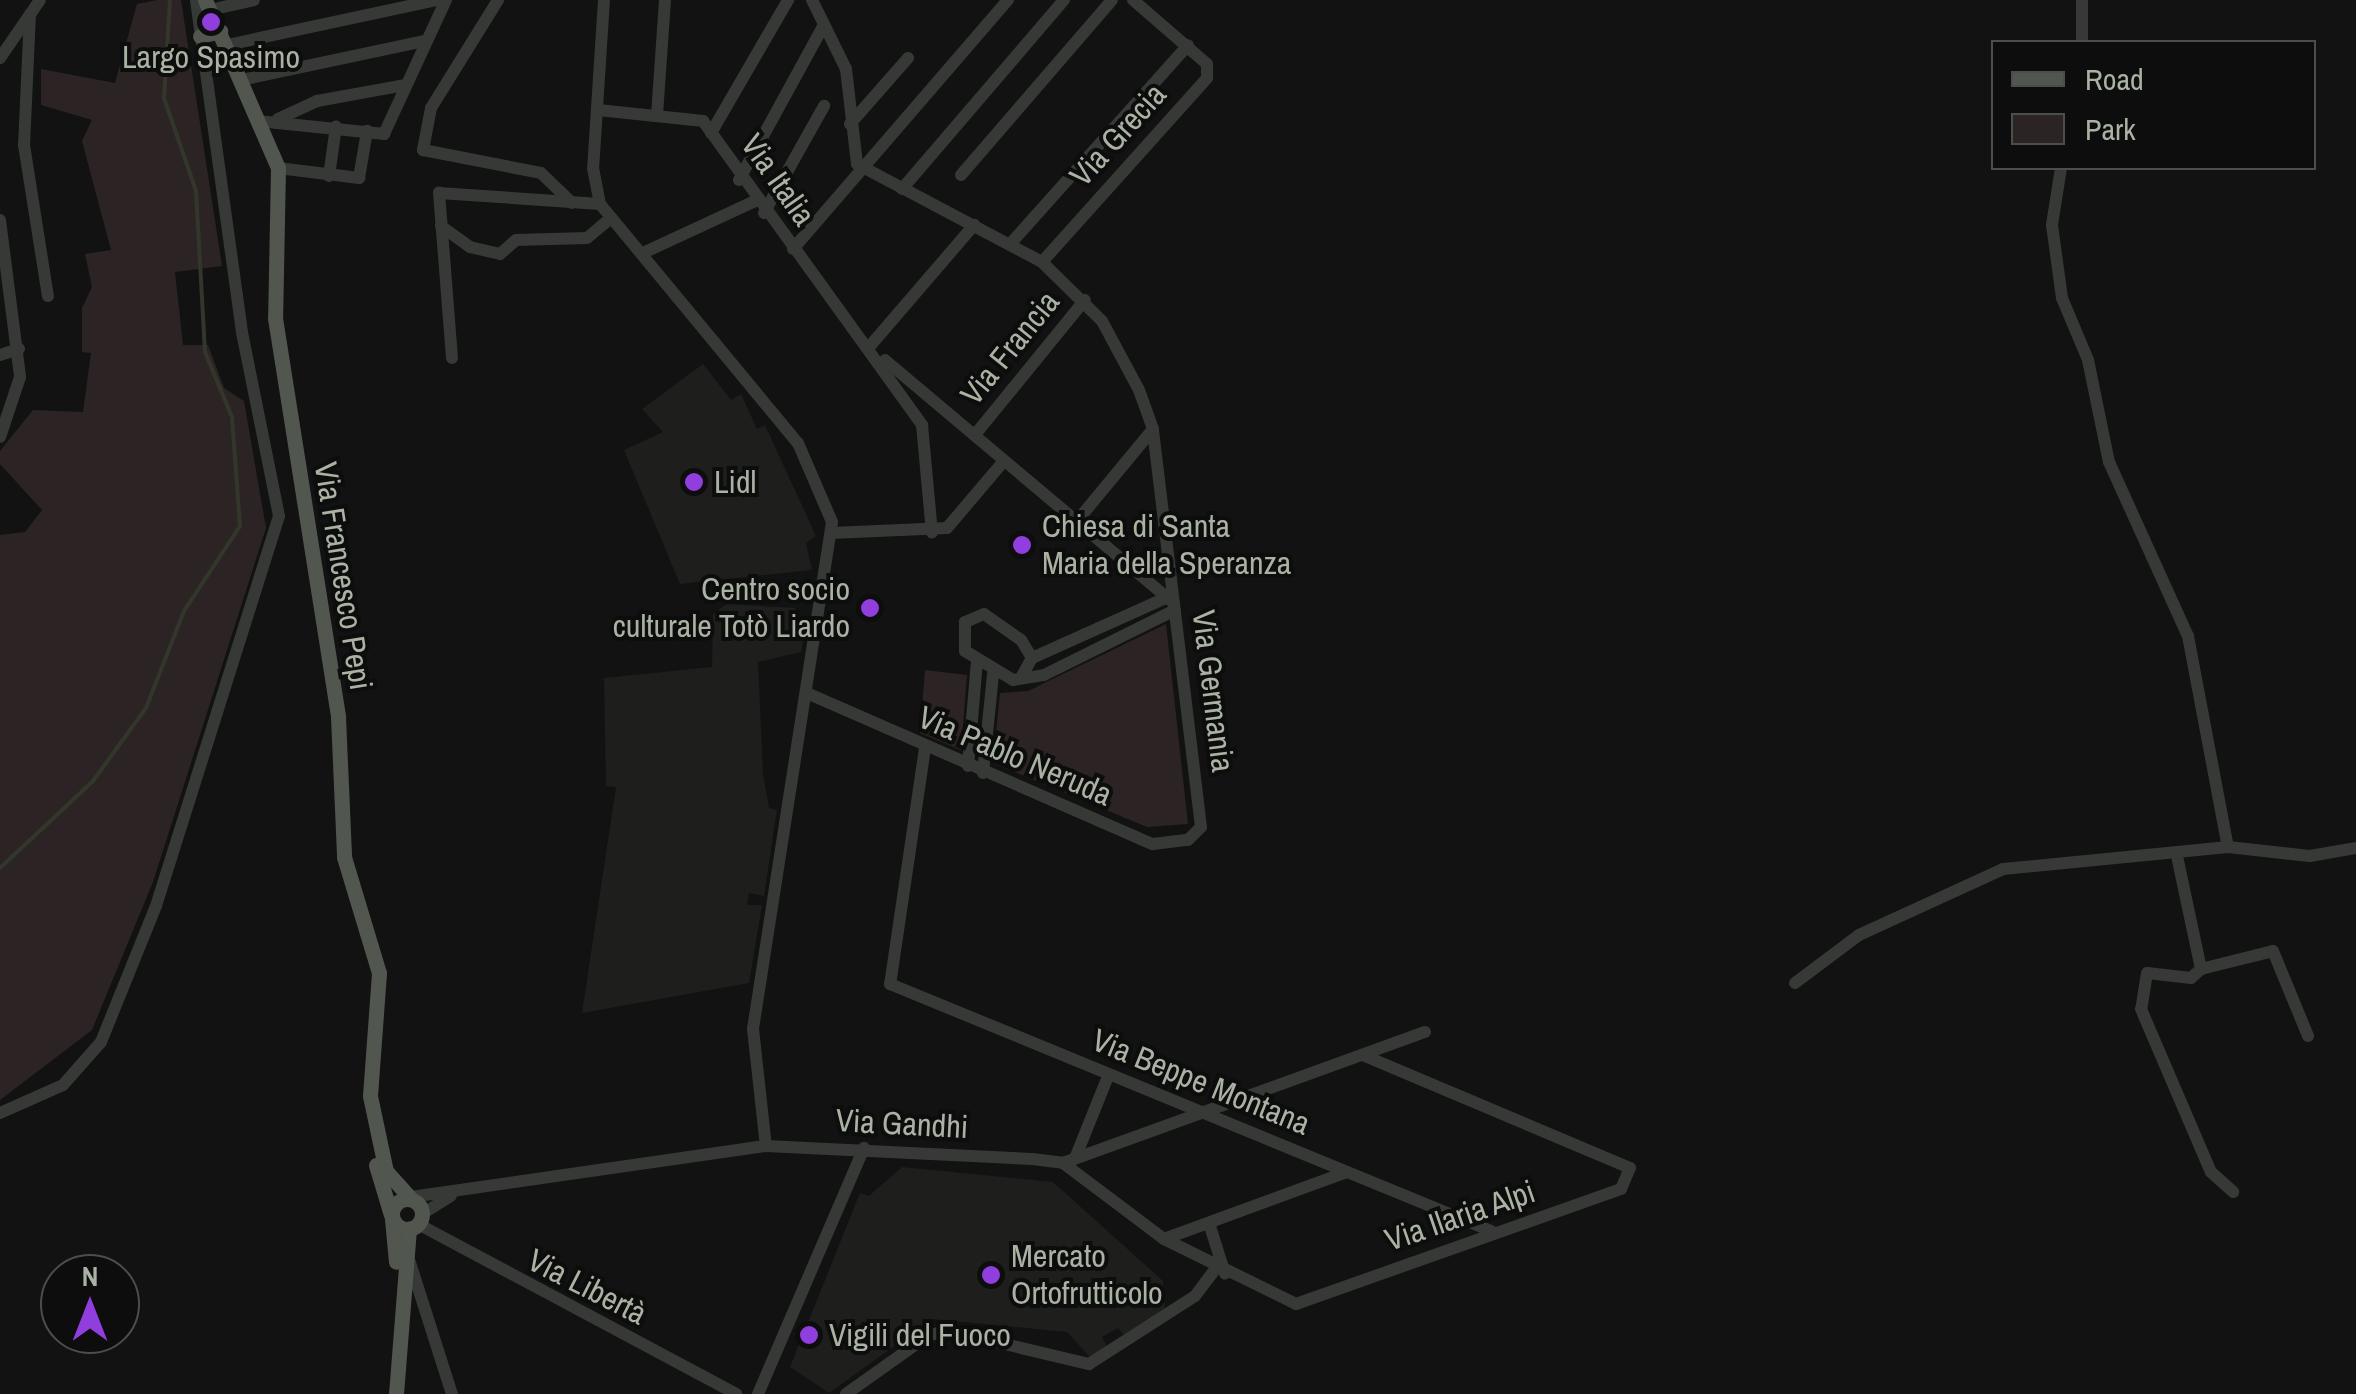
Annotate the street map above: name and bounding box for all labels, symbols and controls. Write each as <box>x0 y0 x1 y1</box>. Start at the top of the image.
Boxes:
marker: Largo Spasimo <box>200 11 222 33</box>
place label: Largo Spasimo <box>122 38 300 76</box>
legend <box>1991 40 2316 170</box>
text: Road <box>2085 59 2144 99</box>
street label: Via Grecia <box>1062 76 1174 194</box>
text: Park <box>2085 109 2136 149</box>
street label: Via Italia <box>733 127 823 233</box>
street label: Via Francia <box>953 283 1067 413</box>
street label: Via Francesco Pepi <box>306 459 380 693</box>
place label: Lidl <box>714 463 756 501</box>
marker: Lidl <box>683 471 705 493</box>
place label: Chiesa di Santa Maria della Speranza <box>1042 508 1291 583</box>
marker: Chiesa di Santa Maria della Speranza <box>1011 534 1033 556</box>
place label: Centro socio culturale Totò Liardo <box>612 571 850 646</box>
marker: Centro socio culturale Totò Liardo <box>859 597 881 619</box>
street label: Via Germania <box>1184 608 1242 774</box>
street label: Via Pablo Neruda <box>912 698 1118 814</box>
street label: Via Beppe Montana <box>1086 1021 1316 1143</box>
street label: Via Gandhi <box>835 1101 969 1147</box>
street label: Via Ilaria Alpi <box>1379 1172 1541 1260</box>
place label: Mercato Ortofrutticolo <box>1011 1238 1163 1313</box>
street label: Via Libertà <box>521 1241 653 1333</box>
north arrow <box>40 1254 140 1354</box>
text: N <box>82 1257 98 1295</box>
marker: Mercato Ortofrutticolo <box>980 1264 1002 1286</box>
place label: Vigili del Fuoco <box>829 1316 1011 1354</box>
marker: Vigili del Fuoco <box>798 1324 820 1346</box>

